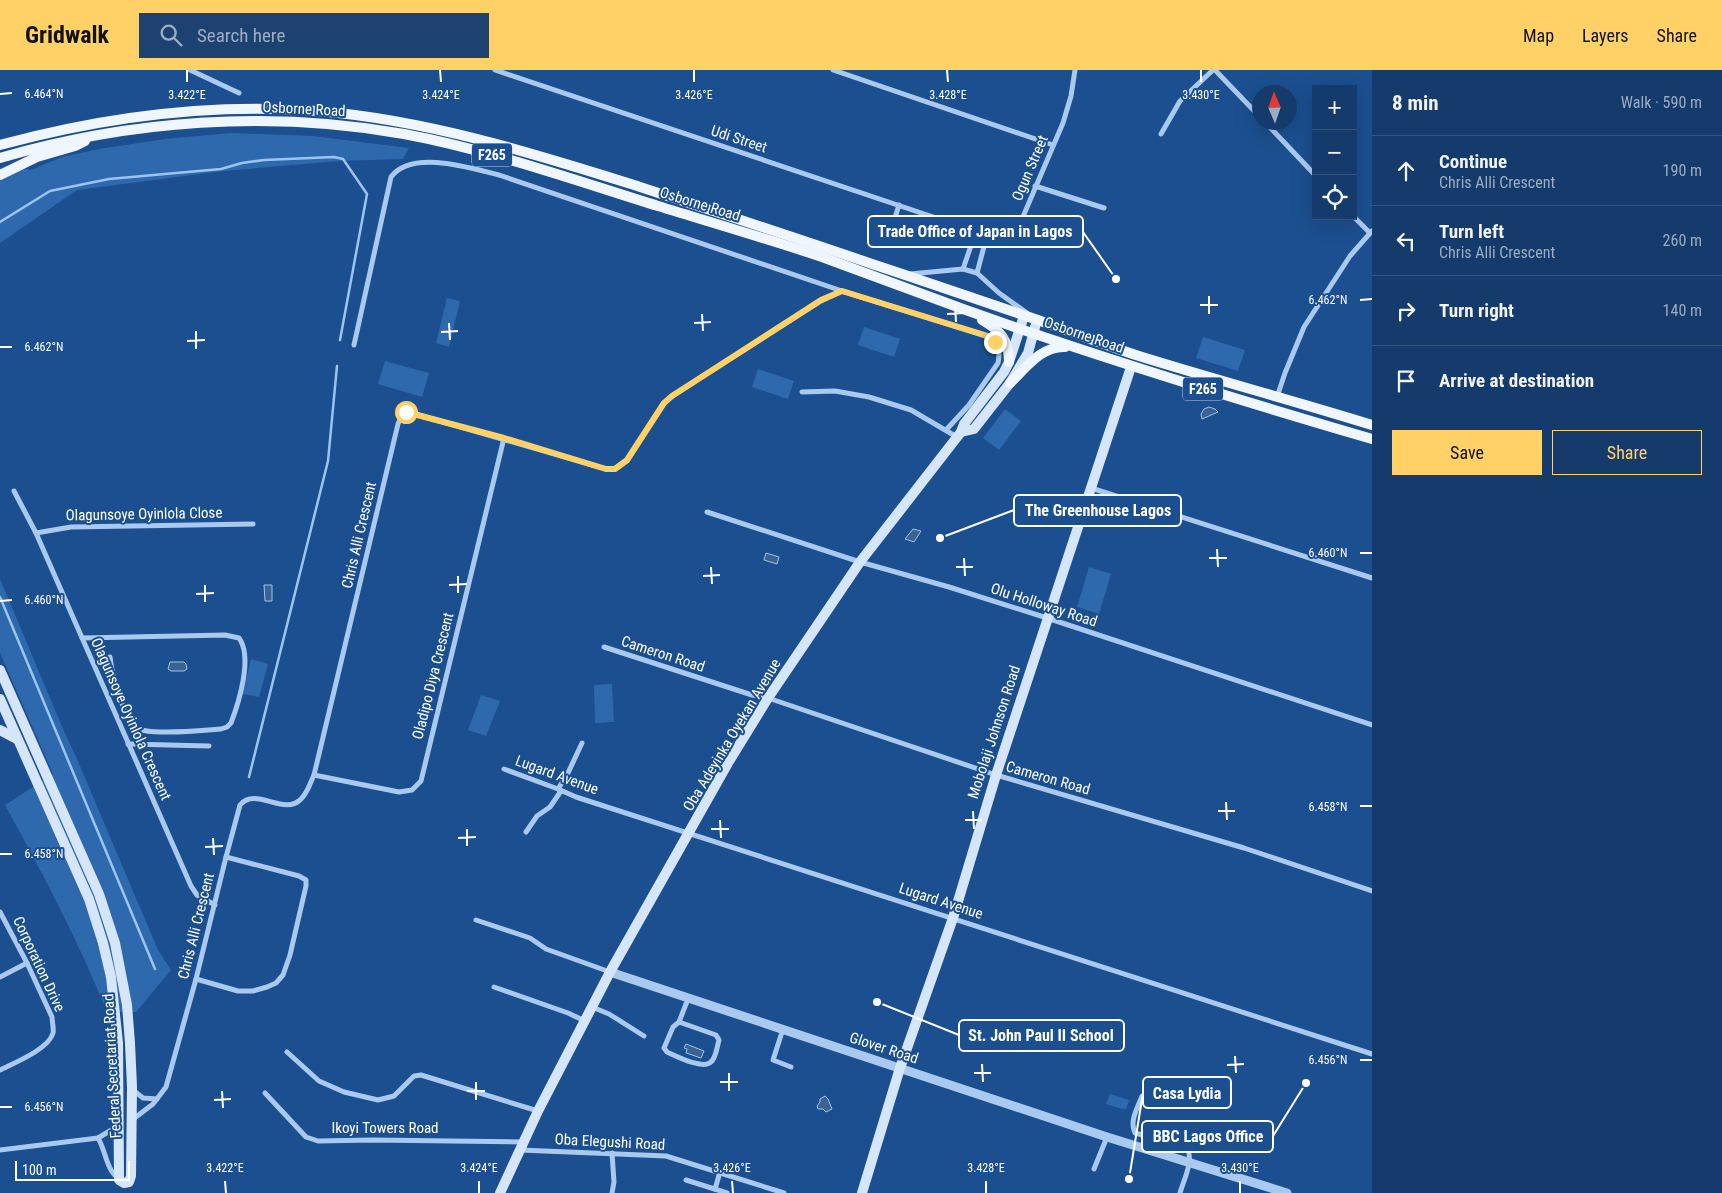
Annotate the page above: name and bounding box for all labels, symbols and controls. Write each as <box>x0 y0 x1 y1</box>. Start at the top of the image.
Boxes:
search box <box>139 13 489 58</box>
text: Gridwalk <box>25 21 109 49</box>
icon: search <box>157 21 185 49</box>
text: Search here <box>197 24 285 47</box>
text: Map <box>1523 25 1554 46</box>
text: Layers <box>1582 25 1629 46</box>
text: Share <box>1657 25 1697 46</box>
north arrow <box>1252 85 1297 130</box>
map controls <box>1312 85 1357 220</box>
button: + <box>1312 85 1357 130</box>
text: 6.464°N <box>25 87 63 101</box>
text: 3.422°E <box>168 88 206 102</box>
text: 3.424°E <box>422 88 460 102</box>
text: 3.426°E <box>675 88 713 102</box>
text: 3.428°E <box>929 88 967 102</box>
text: 3.430°E <box>1182 88 1220 102</box>
text: 8 min <box>1392 91 1439 115</box>
text: Walk · 590 m <box>1621 93 1702 112</box>
street label: Osborne Road <box>262 98 346 120</box>
street label: Udi Street <box>709 121 769 157</box>
button: − <box>1312 130 1357 175</box>
street label: Ogun Street <box>1008 132 1052 204</box>
road number: F265 <box>472 144 512 166</box>
text: Continue <box>1439 150 1507 173</box>
icon: ahead <box>1392 157 1420 185</box>
text: 190 m <box>1663 161 1702 180</box>
text: Chris Alli Crescent <box>1439 173 1555 192</box>
button: locate <box>1312 175 1357 220</box>
street label: Osborne Road <box>658 183 742 225</box>
callout: Trade Office of Japan in Lagos <box>868 216 1083 247</box>
text: Turn left <box>1439 220 1504 243</box>
text: Trade Office of Japan in Lagos <box>878 222 1072 241</box>
icon: left <box>1392 227 1420 255</box>
text: 260 m <box>1663 231 1702 250</box>
text: Chris Alli Crescent <box>1439 243 1555 262</box>
text: 6.462°N <box>1309 293 1347 307</box>
icon: right <box>1392 297 1420 325</box>
text: Turn right <box>1439 299 1514 322</box>
text: 140 m <box>1663 301 1702 320</box>
street label: Osborne Road <box>1042 313 1126 357</box>
route end <box>984 331 1007 354</box>
text: 6.462°N <box>25 340 63 354</box>
icon: arrive <box>1392 367 1420 395</box>
text: Arrive at destination <box>1439 369 1594 392</box>
road number: F265 <box>1183 378 1223 400</box>
route start <box>395 401 418 424</box>
button: Save <box>1392 430 1542 475</box>
button: Share <box>1552 430 1702 475</box>
street label: Chris Alli Crescent <box>338 480 380 590</box>
callout: The Greenhouse Lagos <box>1014 495 1181 526</box>
text: The Greenhouse Lagos <box>1025 501 1171 520</box>
street label: Olagunsoye Oyinlola Close <box>65 504 223 524</box>
text: 6.460°N <box>1309 546 1347 560</box>
street label: Olu Holloway Road <box>988 579 1100 631</box>
text: 6.460°N <box>25 593 63 607</box>
street label: Oladipo Diya Crescent <box>409 611 457 741</box>
street label: Cameron Road <box>619 632 707 676</box>
street label: Olagunsoye Oyinlola Crescent <box>87 635 175 803</box>
street label: Oba Adeyinka Oyekan Avenue <box>679 656 785 814</box>
street label: Mobolaji Johnson Road <box>964 663 1024 801</box>
street label: Lugard Avenue <box>513 752 601 798</box>
street label: Cameron Road <box>1004 757 1092 799</box>
text: 6.458°N <box>1309 800 1347 814</box>
text: 6.458°N <box>25 847 63 861</box>
street label: Chris Alli Crescent <box>174 871 218 981</box>
street label: Lugard Avenue <box>897 879 985 923</box>
street label: Corporation Drive <box>9 914 69 1014</box>
street label: Federal Secretariat Road <box>99 993 125 1139</box>
callout: St. John Paul II School <box>959 1020 1124 1051</box>
text: St. John Paul II School <box>968 1026 1114 1045</box>
street label: Glover Road <box>847 1028 921 1068</box>
text: 6.456°N <box>1309 1053 1347 1067</box>
callout: Casa Lydia <box>1143 1077 1231 1108</box>
text: Casa Lydia <box>1153 1084 1222 1103</box>
text: 6.456°N <box>25 1100 63 1114</box>
street label: Ikoyi Towers Road <box>331 1119 439 1137</box>
callout: BBC Lagos Office <box>1142 1121 1273 1152</box>
text: BBC Lagos Office <box>1153 1127 1264 1146</box>
street label: Oba Elegushi Road <box>554 1130 666 1154</box>
scale bar <box>15 1158 130 1181</box>
text: 3.422°E <box>206 1161 244 1175</box>
text: 3.424°E <box>460 1161 498 1175</box>
text: 3.426°E <box>713 1161 751 1175</box>
text: 3.428°E <box>967 1161 1005 1175</box>
text: 3.430°E <box>1221 1161 1259 1175</box>
text: 100 m <box>22 1162 57 1178</box>

